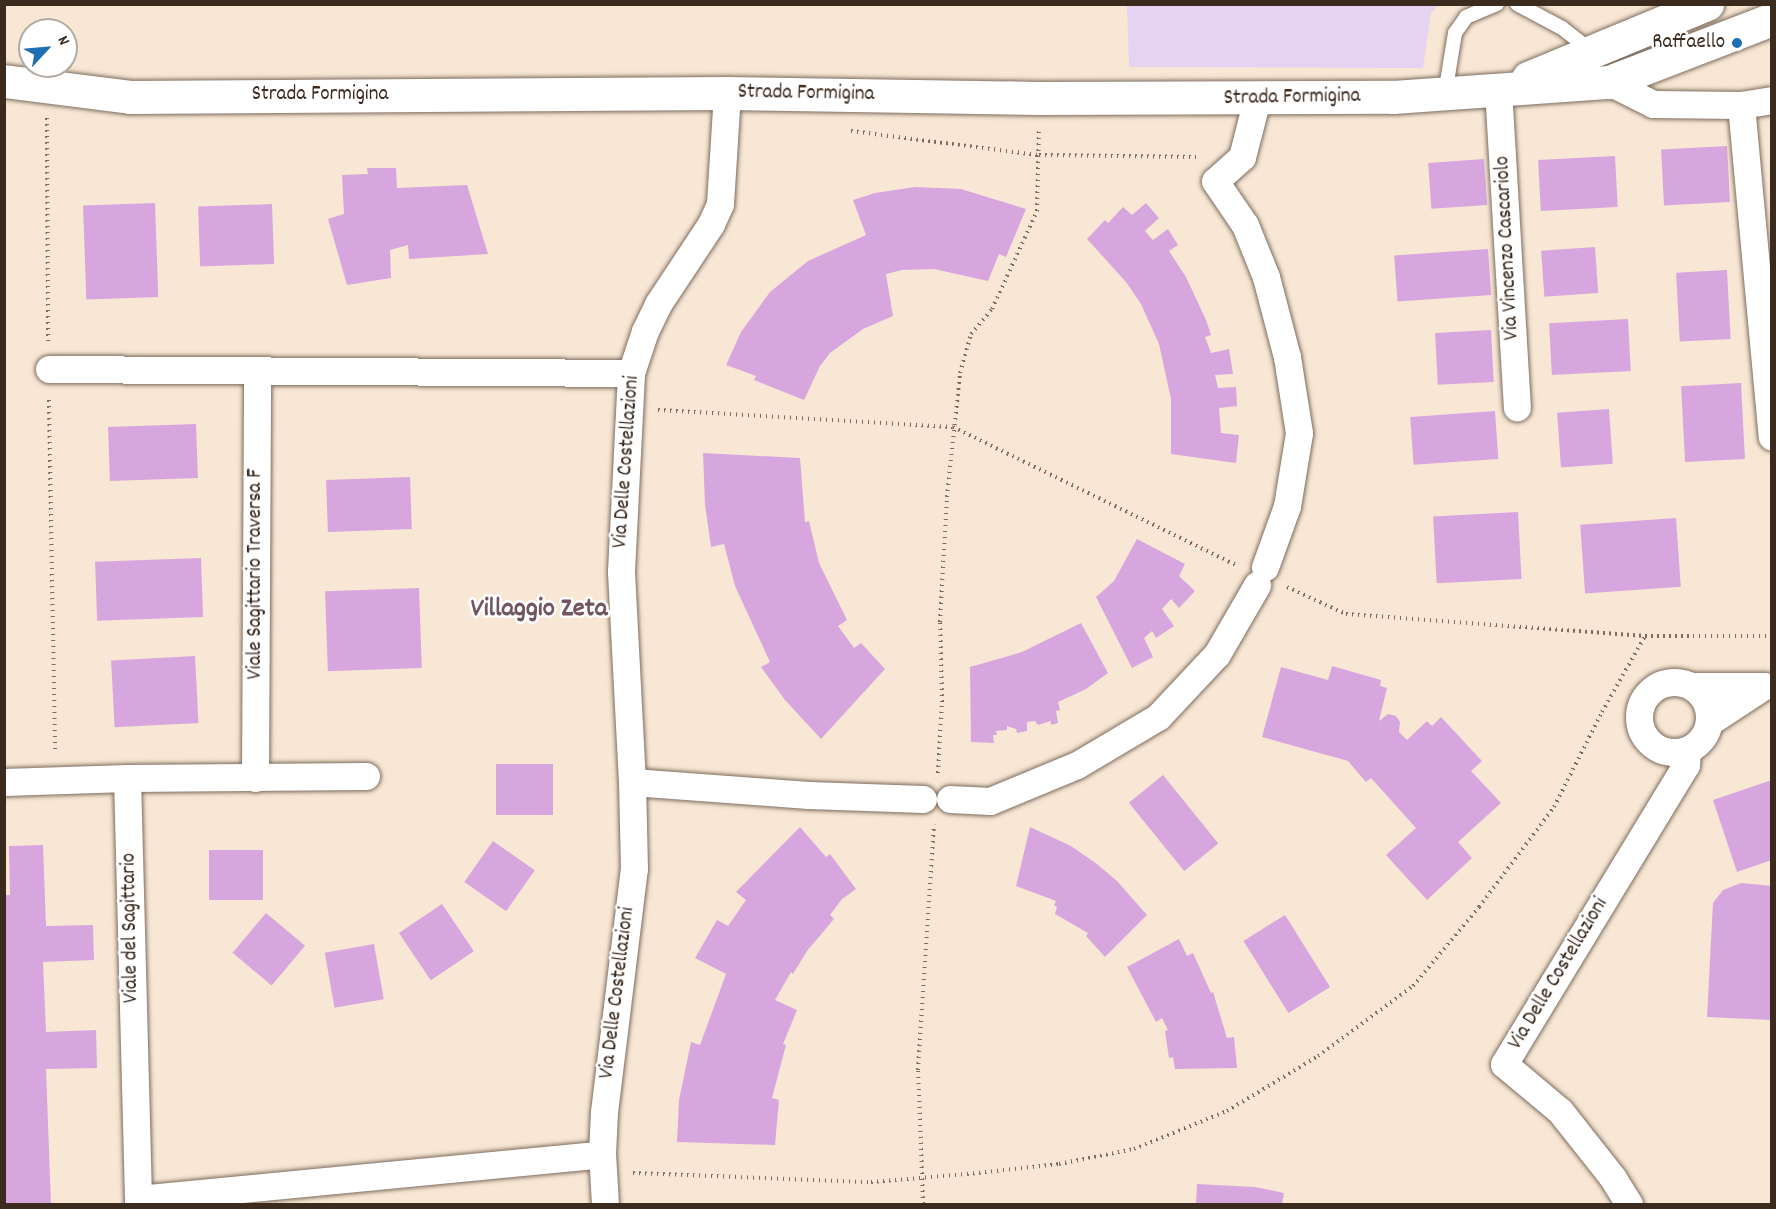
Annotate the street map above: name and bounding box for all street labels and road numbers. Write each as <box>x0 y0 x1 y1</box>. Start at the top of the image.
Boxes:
street label: Strada Formigina <box>738 80 874 108</box>
street label: Strada Formigina <box>252 82 388 108</box>
street label: Strada Formigina <box>1224 84 1360 112</box>
street label: Via Vincenzo Cascariolo <box>1491 155 1525 341</box>
street label: Via Delle Costellazioni <box>608 375 646 549</box>
street label: Viale Sagittario Traversa F <box>243 469 269 679</box>
street label: Viale del Sagittario <box>117 853 145 1003</box>
street label: Via Delle Costellazioni <box>1504 893 1614 1055</box>
street label: Via Delle Costellazioni <box>595 906 641 1080</box>

